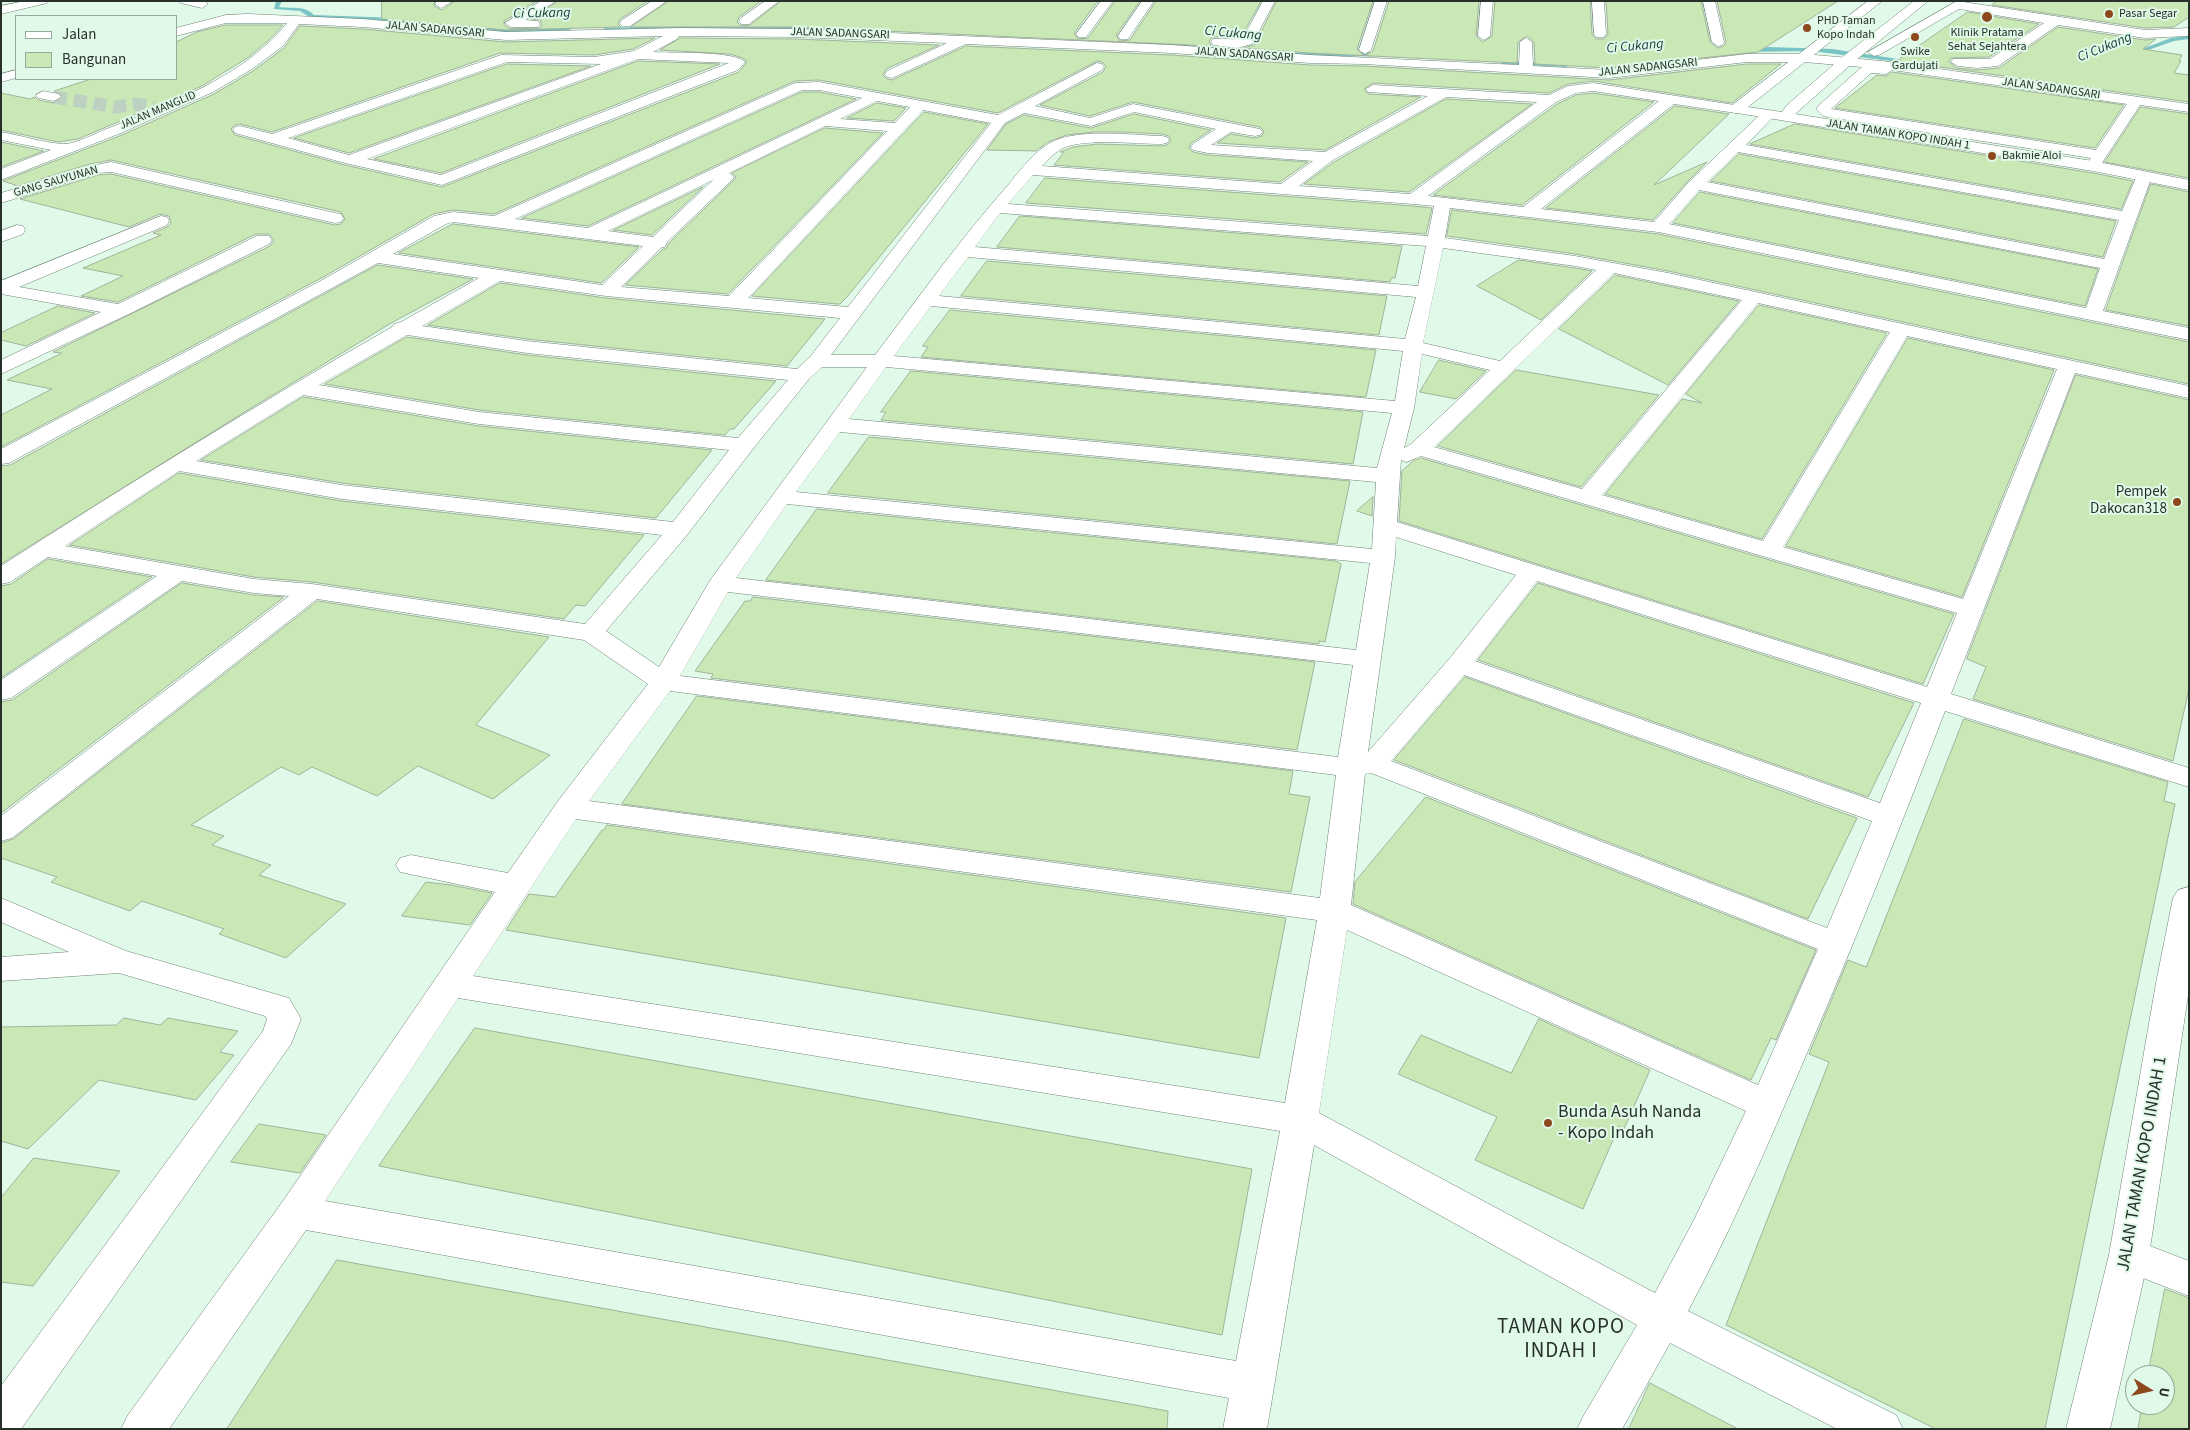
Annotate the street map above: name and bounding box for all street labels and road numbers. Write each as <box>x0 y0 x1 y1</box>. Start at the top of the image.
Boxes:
street label: JALAN SADANGSARI <box>385 18 485 42</box>
street label: JALAN SADANGSARI <box>790 25 890 43</box>
street label: JALAN SADANGSARI <box>1194 44 1294 66</box>
street label: JALAN SADANGSARI <box>1598 56 1698 80</box>
street label: JALAN SADANGSARI <box>2001 75 2101 103</box>
street label: JALAN MANGLID <box>118 88 198 134</box>
street label: JALAN TAMAN KOPO INDAH 1 <box>1825 117 1971 153</box>
street label: GANG SAUYUNAN <box>12 163 100 201</box>
street label: JALAN TAMAN KOPO INDAH 1 <box>2113 1055 2173 1273</box>

